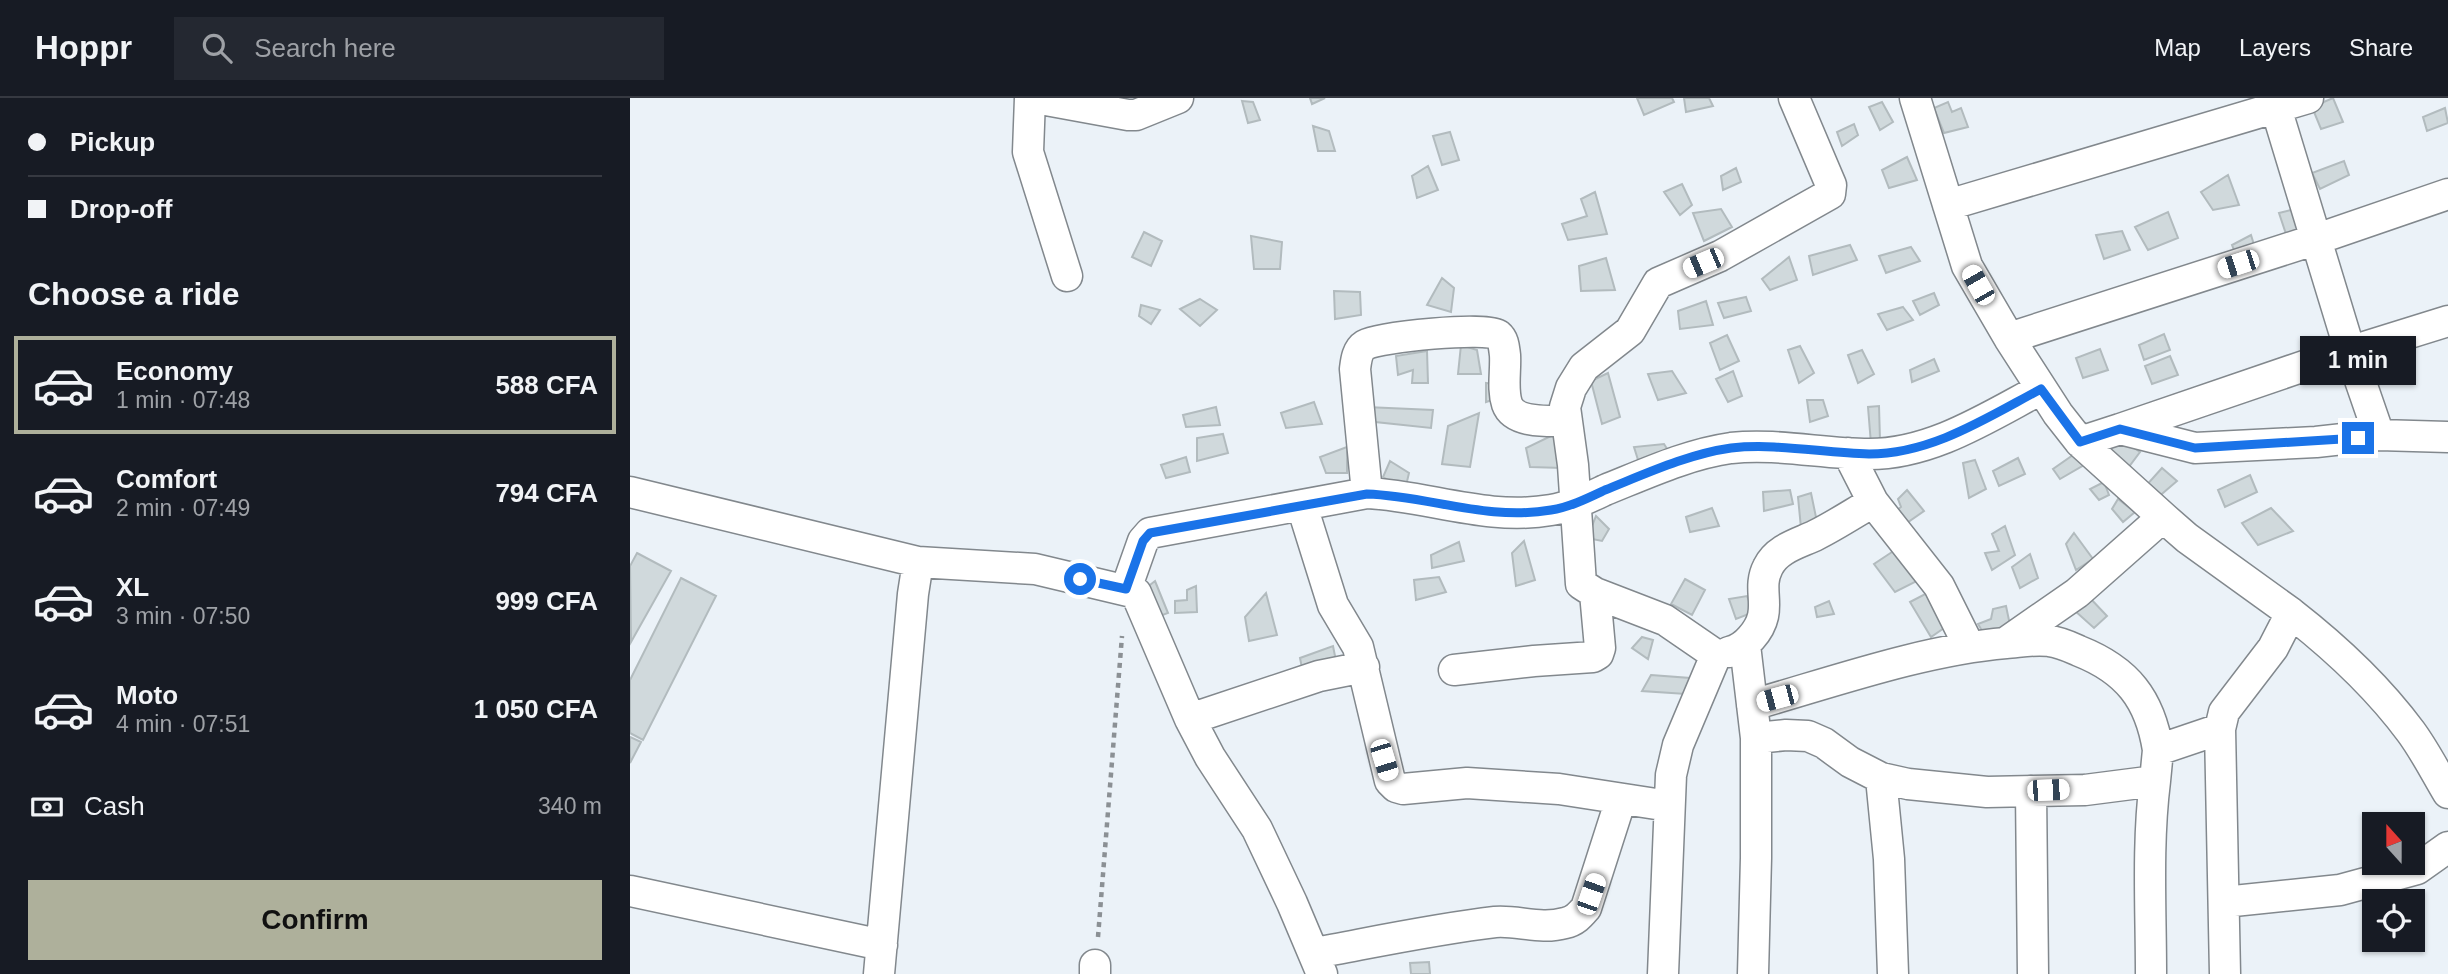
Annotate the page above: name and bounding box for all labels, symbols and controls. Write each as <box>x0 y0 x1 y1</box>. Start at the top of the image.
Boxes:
search box <box>174 17 664 80</box>
text: Hoppr <box>35 29 132 66</box>
icon: search <box>198 29 236 67</box>
text: Search here <box>254 33 396 63</box>
text: Map <box>2154 34 2201 61</box>
text: Layers <box>2239 34 2311 61</box>
text: Share <box>2349 34 2413 61</box>
text: Pickup <box>70 127 155 157</box>
text: Drop-off <box>70 194 173 224</box>
car <box>1680 245 1727 281</box>
car <box>2215 248 2262 280</box>
car <box>1959 262 1998 308</box>
text: Choose a ride <box>28 276 240 312</box>
callout: 1 min <box>2300 336 2416 386</box>
text: 1 min <box>2328 347 2388 373</box>
icon: car <box>32 354 95 417</box>
text: Economy <box>116 356 233 386</box>
text: 588 CFA <box>495 370 598 400</box>
text: 1 min · 07:48 <box>116 387 250 413</box>
route end <box>2342 422 2374 454</box>
icon: car <box>32 462 95 525</box>
text: Comfort <box>116 464 217 494</box>
text: 794 CFA <box>495 478 598 508</box>
text: 2 min · 07:49 <box>116 495 250 521</box>
route start <box>1064 563 1096 595</box>
icon: car <box>32 570 95 633</box>
text: XL <box>116 572 149 602</box>
text: 999 CFA <box>495 586 598 616</box>
text: 3 min · 07:50 <box>116 603 250 629</box>
icon: car <box>32 678 95 741</box>
text: Moto <box>116 680 178 710</box>
car <box>1754 682 1801 714</box>
text: 1 050 CFA <box>474 694 598 724</box>
text: 4 min · 07:51 <box>116 711 250 737</box>
car <box>1368 737 1401 783</box>
car <box>2027 779 2070 801</box>
icon: cash <box>28 788 66 826</box>
text: Cash <box>84 791 145 821</box>
text: 340 m <box>538 793 602 819</box>
north arrow <box>2362 812 2426 875</box>
map controls <box>2362 812 2425 952</box>
car <box>1575 871 1608 917</box>
button: Confirm <box>28 880 602 960</box>
button: locate <box>2362 889 2425 952</box>

